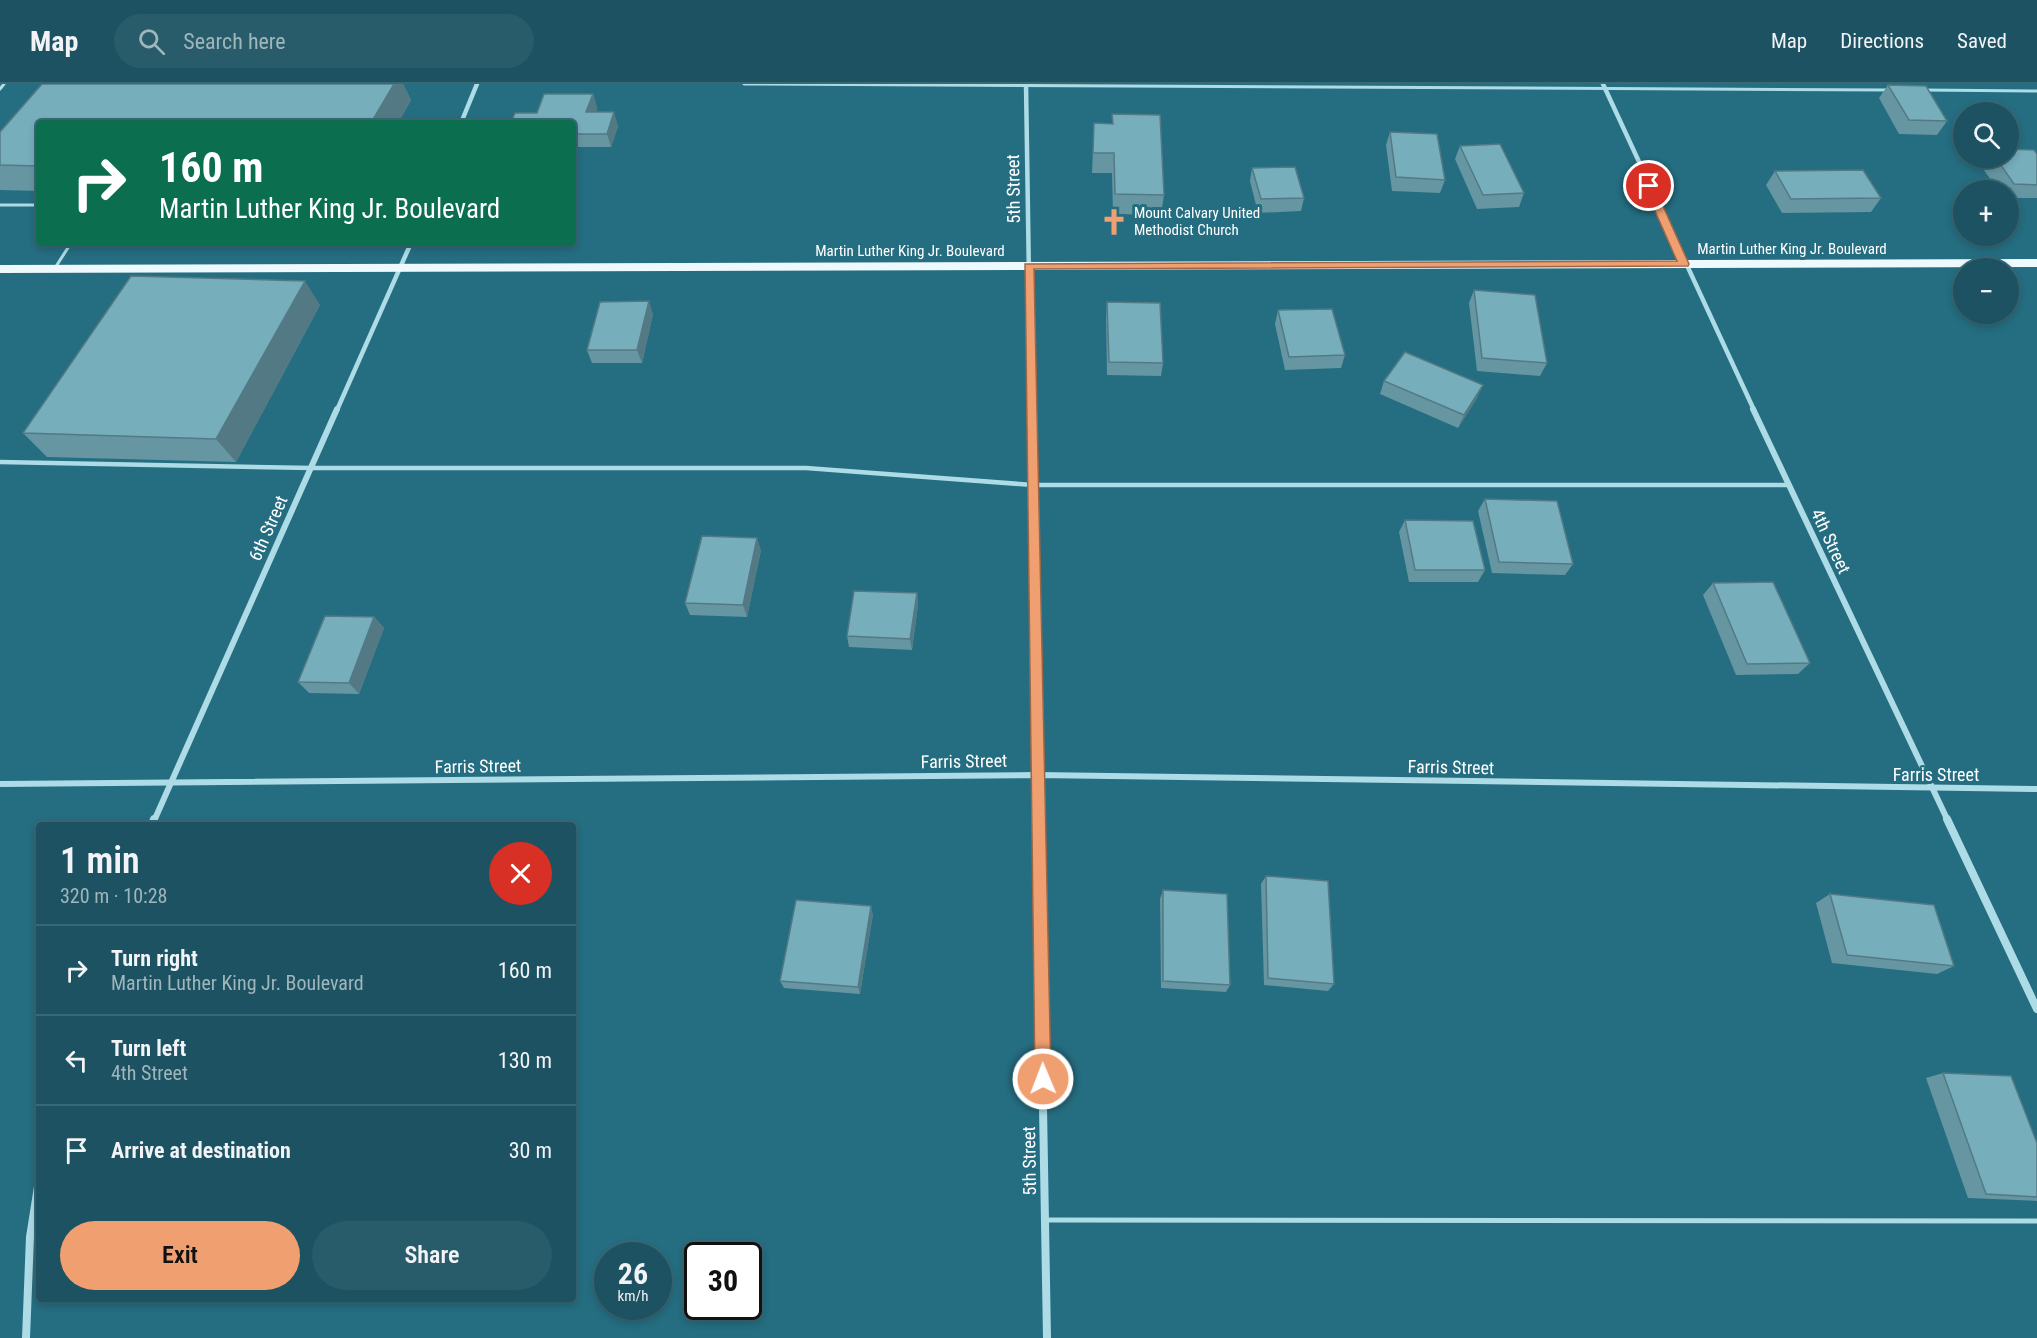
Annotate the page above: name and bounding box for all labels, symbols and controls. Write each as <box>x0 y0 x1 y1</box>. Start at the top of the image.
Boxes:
search box <box>114 14 534 68</box>
text: Map <box>30 25 78 58</box>
icon: search <box>135 25 168 58</box>
text: Search here <box>183 29 286 54</box>
text: Map <box>1771 29 1807 53</box>
text: Directions <box>1840 29 1924 53</box>
text: Saved <box>1957 29 2007 53</box>
map controls <box>1953 102 2019 324</box>
button: search <box>1953 102 2019 168</box>
text: 160 m <box>159 143 264 192</box>
icon: right <box>60 144 138 222</box>
street label: 5th Street <box>1002 154 1024 224</box>
pin <box>1623 160 1674 211</box>
icon: arrive <box>1632 169 1665 202</box>
button: + <box>1953 180 2019 246</box>
text: Martin Luther King Jr. Boulevard <box>159 193 500 225</box>
place label: Mount Calvary United Methodist Church <box>1134 204 1260 239</box>
church icon: Mount Calvary United Methodist Church <box>1099 207 1129 237</box>
street label: Martin Luther King Jr. Boulevard <box>1697 240 1887 258</box>
street label: Martin Luther King Jr. Boulevard <box>815 242 1005 260</box>
button: − <box>1953 258 2019 324</box>
street label: 6th Street <box>244 492 292 564</box>
street label: 4th Street <box>1807 505 1855 577</box>
street label: Farris Street <box>921 750 1007 772</box>
street label: Farris Street <box>435 755 521 777</box>
street label: Farris Street <box>1408 756 1494 778</box>
street label: Farris Street <box>1893 764 1979 785</box>
text: 1 min <box>60 840 140 882</box>
button: close <box>489 842 552 905</box>
text: 320 m · 10:28 <box>60 884 167 908</box>
text: Turn right <box>111 946 198 971</box>
icon: right <box>60 954 93 987</box>
text: 160 m <box>498 958 552 983</box>
text: Martin Luther King Jr. Boulevard <box>111 971 364 995</box>
text: Turn left <box>111 1036 186 1061</box>
icon: left <box>60 1044 93 1077</box>
position arrow <box>1011 1047 1075 1111</box>
text: 130 m <box>498 1048 552 1073</box>
text: 4th Street <box>111 1061 188 1085</box>
street label: 5th Street <box>1018 1126 1040 1196</box>
icon: arrive <box>60 1134 93 1167</box>
text: Arrive at destination <box>111 1138 291 1163</box>
text: 30 m <box>509 1138 552 1163</box>
button: Exit <box>60 1221 300 1290</box>
button: Share <box>312 1221 552 1290</box>
speed limit sign: 30 <box>684 1242 762 1320</box>
text: 26 <box>618 1256 648 1291</box>
text: km/h <box>618 1287 648 1305</box>

